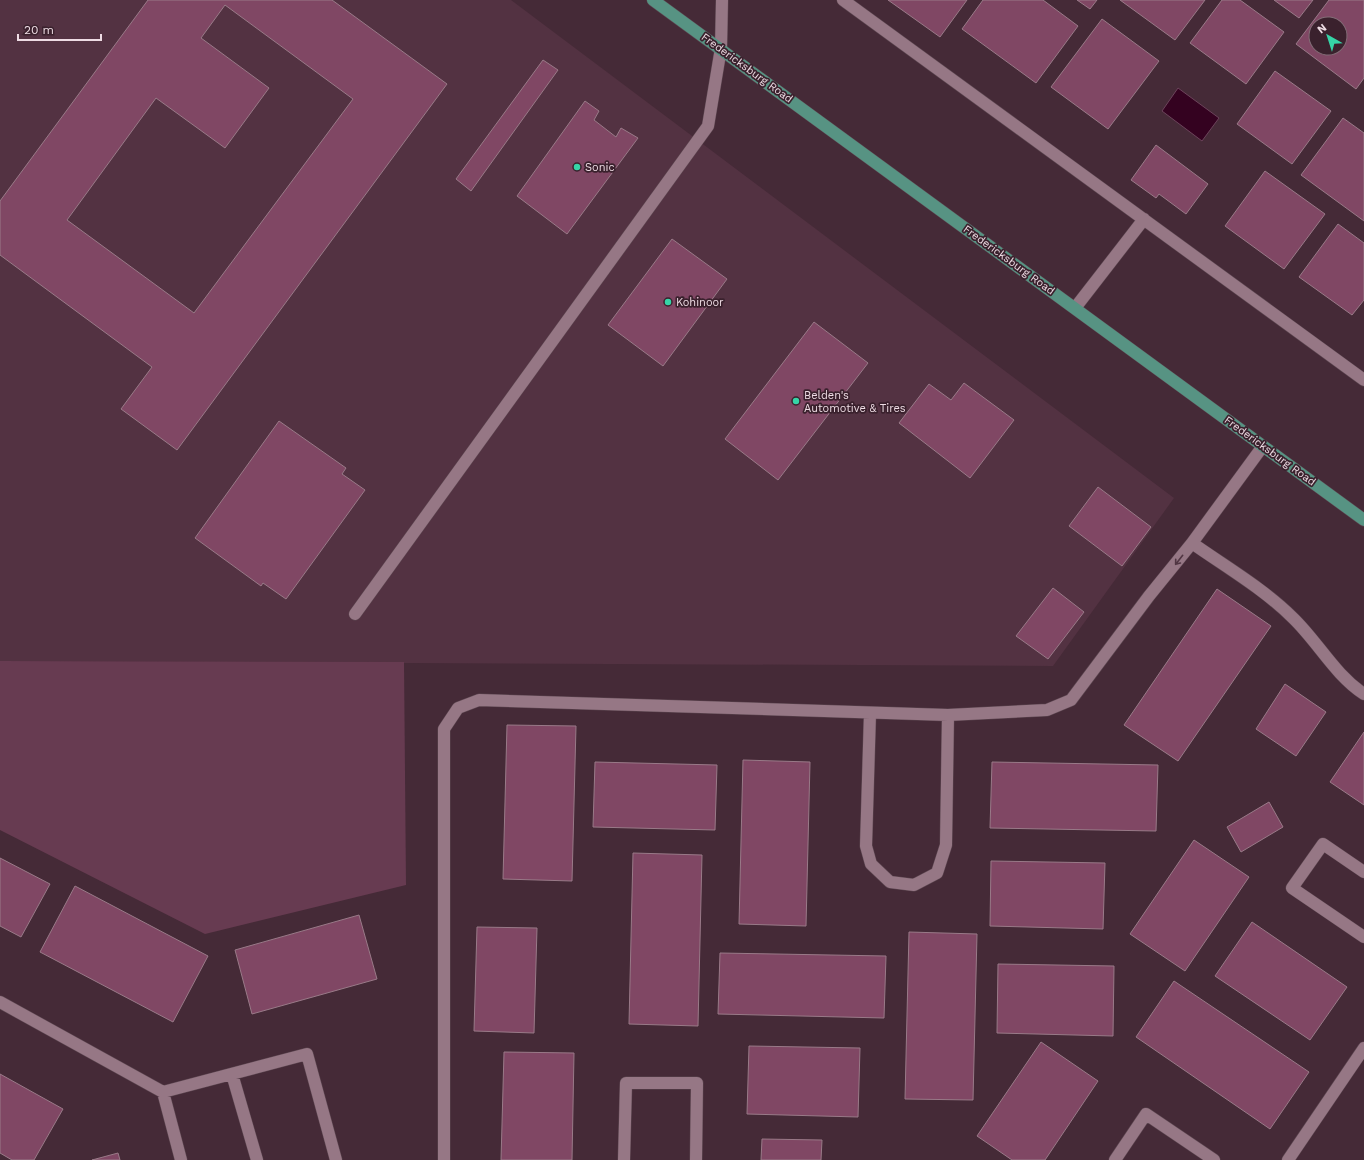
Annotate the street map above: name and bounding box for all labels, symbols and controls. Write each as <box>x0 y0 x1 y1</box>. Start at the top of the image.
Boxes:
scale bar <box>18 16 101 42</box>
north arrow <box>1308 16 1348 56</box>
text: N <box>1315 21 1329 36</box>
text: 20 m <box>24 23 54 37</box>
street label: Fredericksburg Road <box>699 30 795 106</box>
place label: Sonic <box>585 161 615 174</box>
marker: Sonic <box>572 162 582 172</box>
street label: Fredericksburg Road <box>961 222 1057 298</box>
place label: Kohinoor <box>676 296 724 309</box>
marker: Kohinoor <box>663 297 673 307</box>
place label: Belden's Automotive & Tires <box>804 389 906 415</box>
marker: Belden's Automotive & Tires <box>791 396 801 406</box>
street label: Fredericksburg Road <box>1222 413 1318 489</box>
one-way arrow <box>1174 555 1183 566</box>

